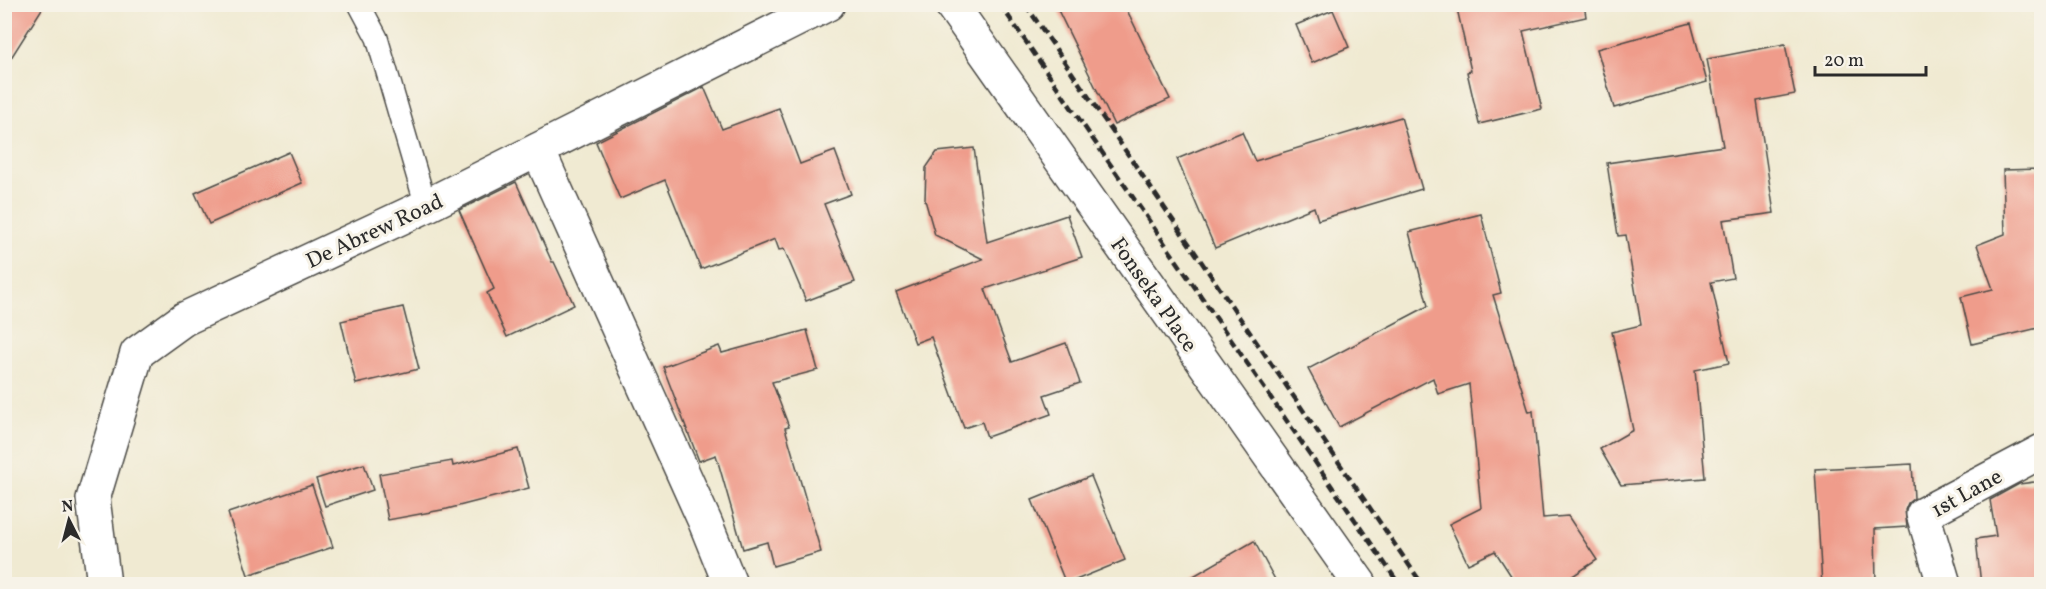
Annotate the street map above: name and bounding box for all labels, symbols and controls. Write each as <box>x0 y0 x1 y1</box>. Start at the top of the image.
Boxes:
scale bar <box>1815 39 1926 77</box>
text: 20 m <box>1824 49 1864 74</box>
street label: De Abrew Road <box>301 187 449 278</box>
street label: Fonseka Place <box>1102 232 1204 359</box>
street label: 1st Lane <box>1926 462 2008 526</box>
north arrow <box>39 490 99 550</box>
text: N <box>61 495 75 519</box>

